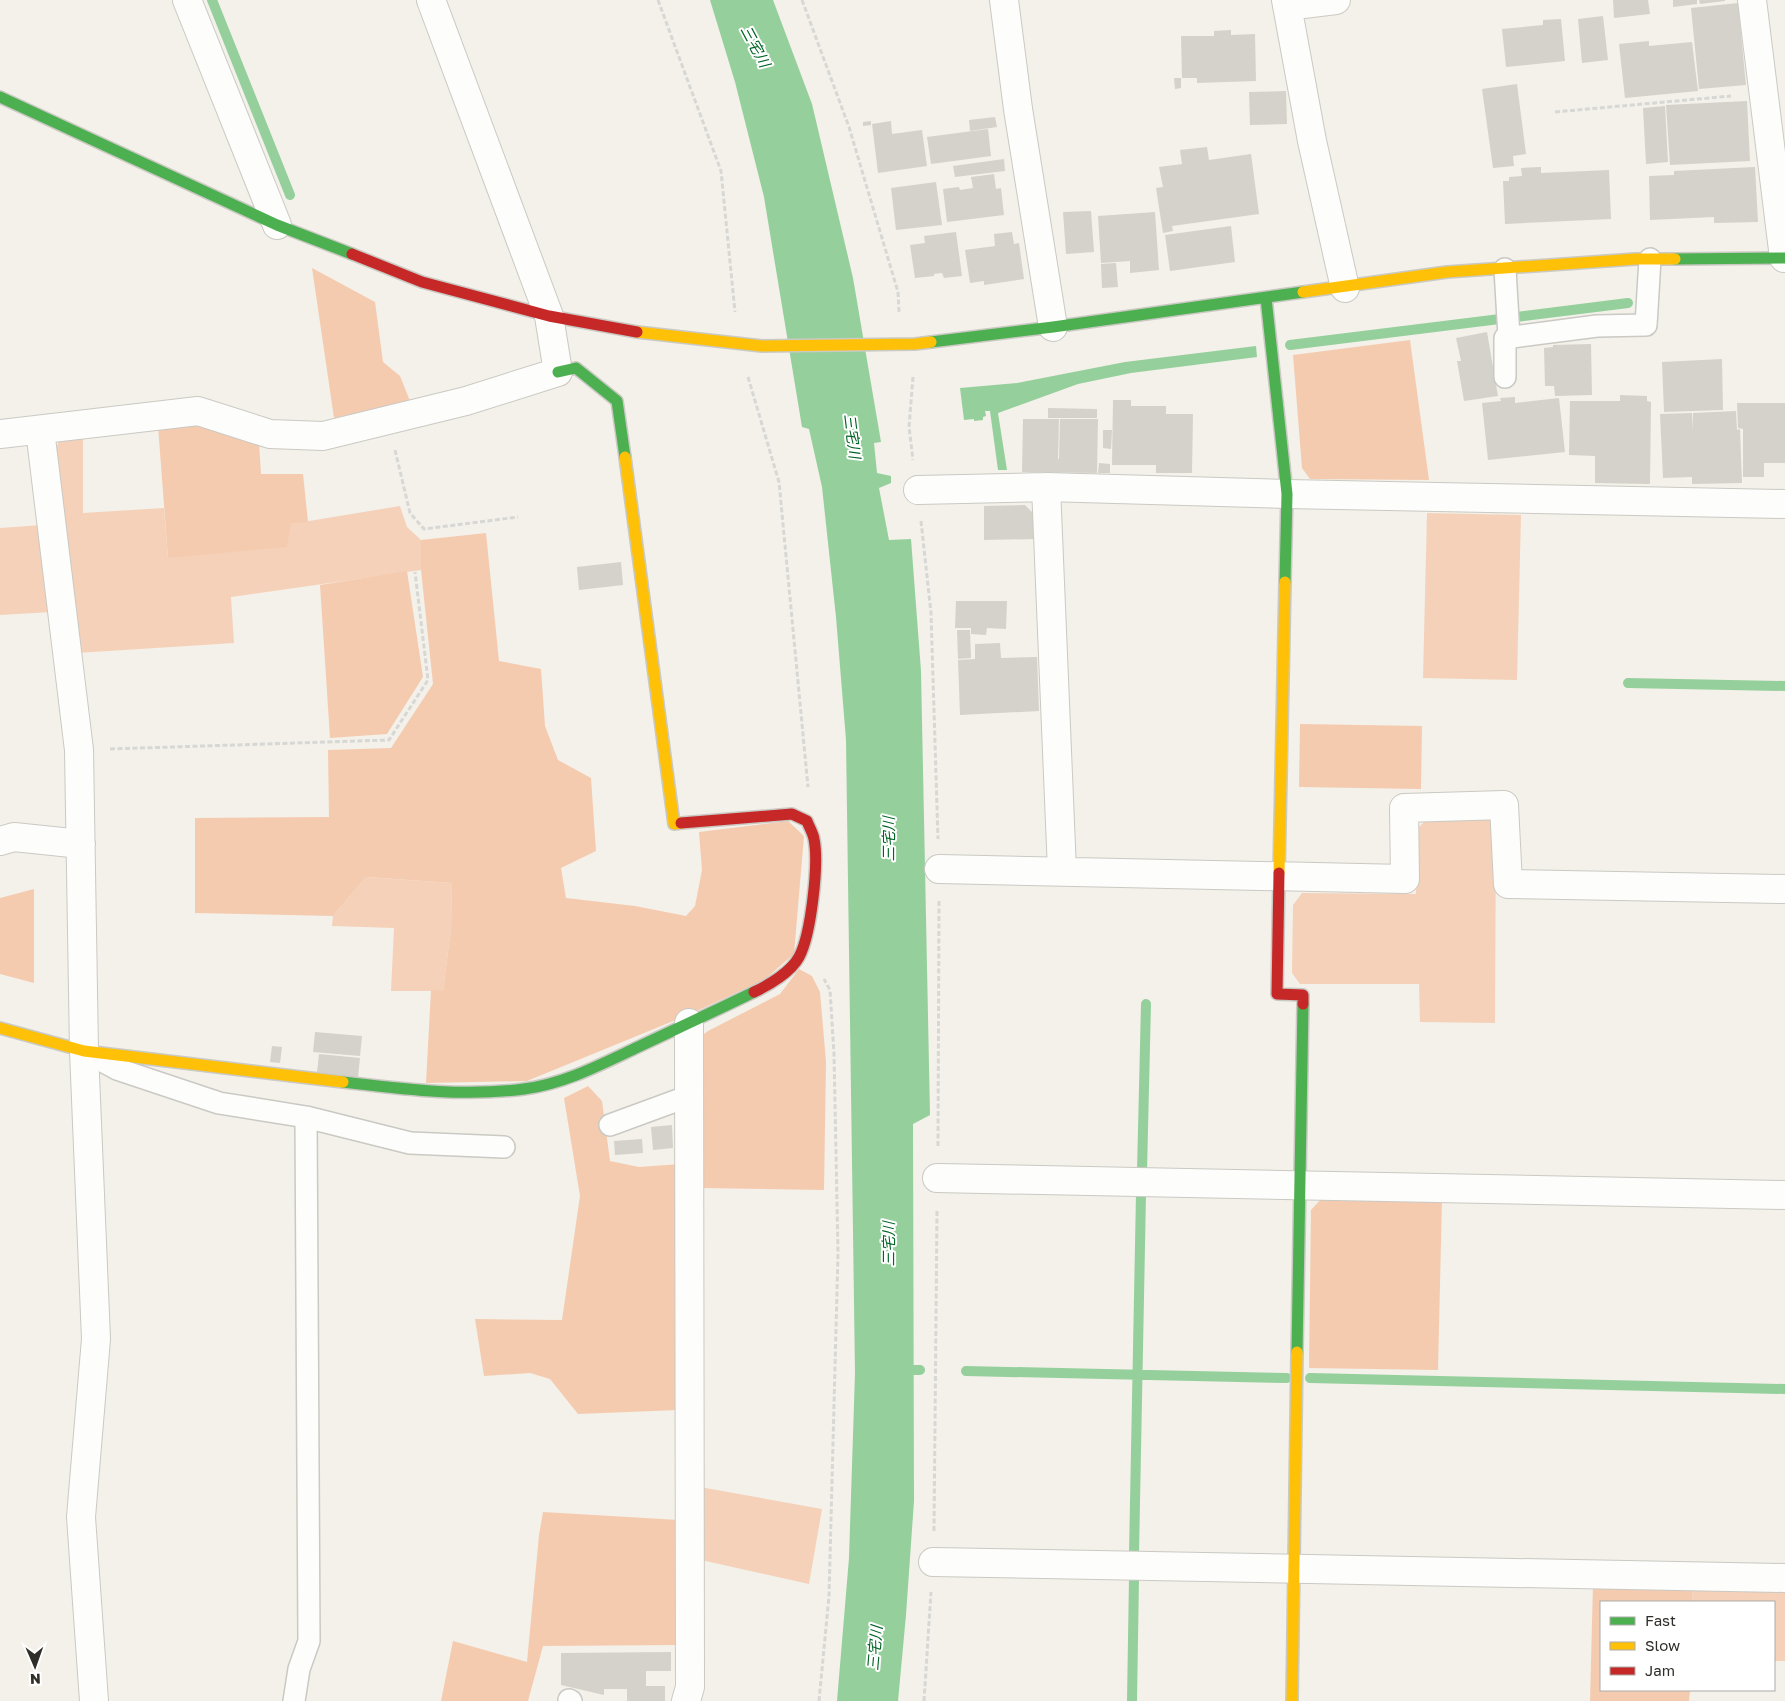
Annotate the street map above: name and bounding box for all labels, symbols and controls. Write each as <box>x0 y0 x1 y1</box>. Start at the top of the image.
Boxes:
water label: 三宅川 <box>737 22 775 72</box>
water label: 三宅川 <box>841 413 865 461</box>
water label: 三宅川 <box>879 815 897 862</box>
water label: 三宅川 <box>879 1220 897 1267</box>
legend <box>1600 1601 1775 1691</box>
text: Fast <box>1645 1611 1676 1629</box>
water label: 三宅川 <box>863 1623 885 1671</box>
text: Slow <box>1645 1636 1680 1654</box>
north arrow <box>10 1641 60 1691</box>
text: Jam <box>1645 1661 1675 1679</box>
text: N <box>30 1671 41 1688</box>

